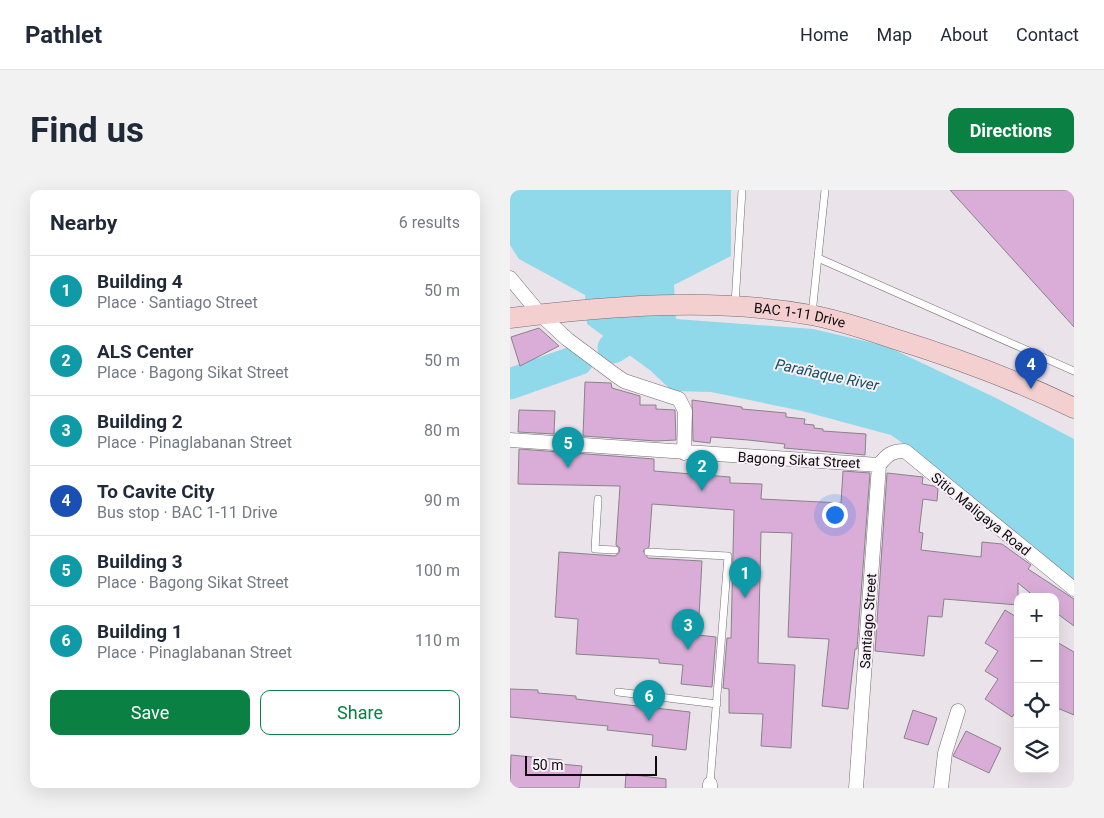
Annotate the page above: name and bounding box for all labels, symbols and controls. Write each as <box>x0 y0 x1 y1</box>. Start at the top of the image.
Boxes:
text: Pathlet <box>25 21 102 49</box>
text: Home <box>800 24 849 45</box>
text: Map <box>877 24 912 45</box>
text: About <box>940 24 988 45</box>
text: Contact <box>1016 24 1079 45</box>
button: Directions <box>948 108 1074 153</box>
text: Find us <box>30 110 144 151</box>
text: Nearby <box>50 211 117 235</box>
text: 6 results <box>399 213 460 232</box>
text: Building 4 <box>97 270 183 293</box>
text: 1 <box>61 281 71 300</box>
text: 50 m <box>424 281 460 300</box>
text: Place · Santiago Street <box>97 293 258 312</box>
street label: BAC 1-11 Drive <box>753 299 847 331</box>
text: ALS Center <box>97 340 193 363</box>
pin: 4 <box>1015 348 1047 389</box>
text: 2 <box>61 351 71 370</box>
text: 50 m <box>424 351 460 370</box>
water label: Parañaque River <box>774 355 881 395</box>
text: Place · Bagong Sikat Street <box>97 363 289 382</box>
text: Building 2 <box>97 410 183 433</box>
text: 3 <box>61 421 71 440</box>
text: 80 m <box>424 421 460 440</box>
pin: 5 <box>552 427 584 468</box>
text: Place · Pinaglabanan Street <box>97 433 292 452</box>
street label: Bagong Sikat Street <box>737 449 861 471</box>
pin: 2 <box>686 450 718 491</box>
street label: Sitio Maligaya Road <box>928 469 1034 559</box>
text: To Cavite City <box>97 480 215 503</box>
text: 4 <box>61 491 71 510</box>
text: 90 m <box>424 491 460 510</box>
your location <box>822 502 848 528</box>
text: Bus stop · BAC 1-11 Drive <box>97 503 278 522</box>
text: Building 3 <box>97 550 183 573</box>
pin: 1 <box>729 557 761 598</box>
text: 5 <box>61 561 71 580</box>
text: 100 m <box>415 561 460 580</box>
street label: Santiago Street <box>857 572 879 669</box>
text: Place · Bagong Sikat Street <box>97 573 289 592</box>
map controls <box>1014 593 1059 773</box>
button: + <box>1014 593 1059 638</box>
pin: 3 <box>672 609 704 650</box>
text: Building 1 <box>97 620 183 643</box>
text: 6 <box>61 631 71 650</box>
text: 110 m <box>415 631 460 650</box>
button: − <box>1014 638 1059 683</box>
text: Place · Pinaglabanan Street <box>97 643 292 662</box>
pin: 6 <box>633 680 665 721</box>
button: locate <box>1014 683 1059 728</box>
button: Save <box>50 690 250 735</box>
button: Share <box>260 690 460 735</box>
button: layers <box>1014 728 1059 773</box>
scale bar <box>525 753 658 776</box>
text: 50 m <box>532 757 564 773</box>

